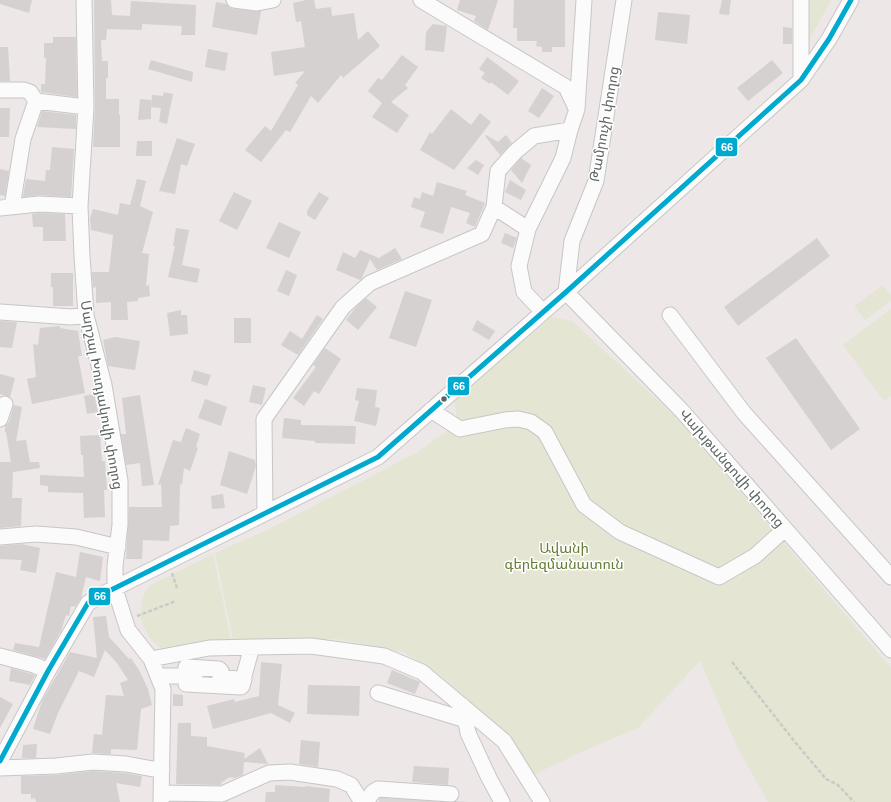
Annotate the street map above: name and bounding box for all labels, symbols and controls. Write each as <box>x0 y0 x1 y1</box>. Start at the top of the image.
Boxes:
street label: Թամրուչի փողոց <box>586 65 622 183</box>
line badge: 66 <box>715 137 738 157</box>
text: 66 <box>721 141 733 153</box>
street label: Մարշալ Խուդյակովի փողոց <box>77 299 127 491</box>
line badge: 66 <box>447 376 470 396</box>
text: 66 <box>453 380 465 392</box>
unlabelled marker <box>439 394 449 404</box>
street label: Վախթանգովի փողոց <box>676 405 788 531</box>
park label: Ավանի գերեզմանատուն <box>504 540 624 572</box>
line badge: 66 <box>88 587 111 606</box>
text: 66 <box>94 590 106 602</box>

